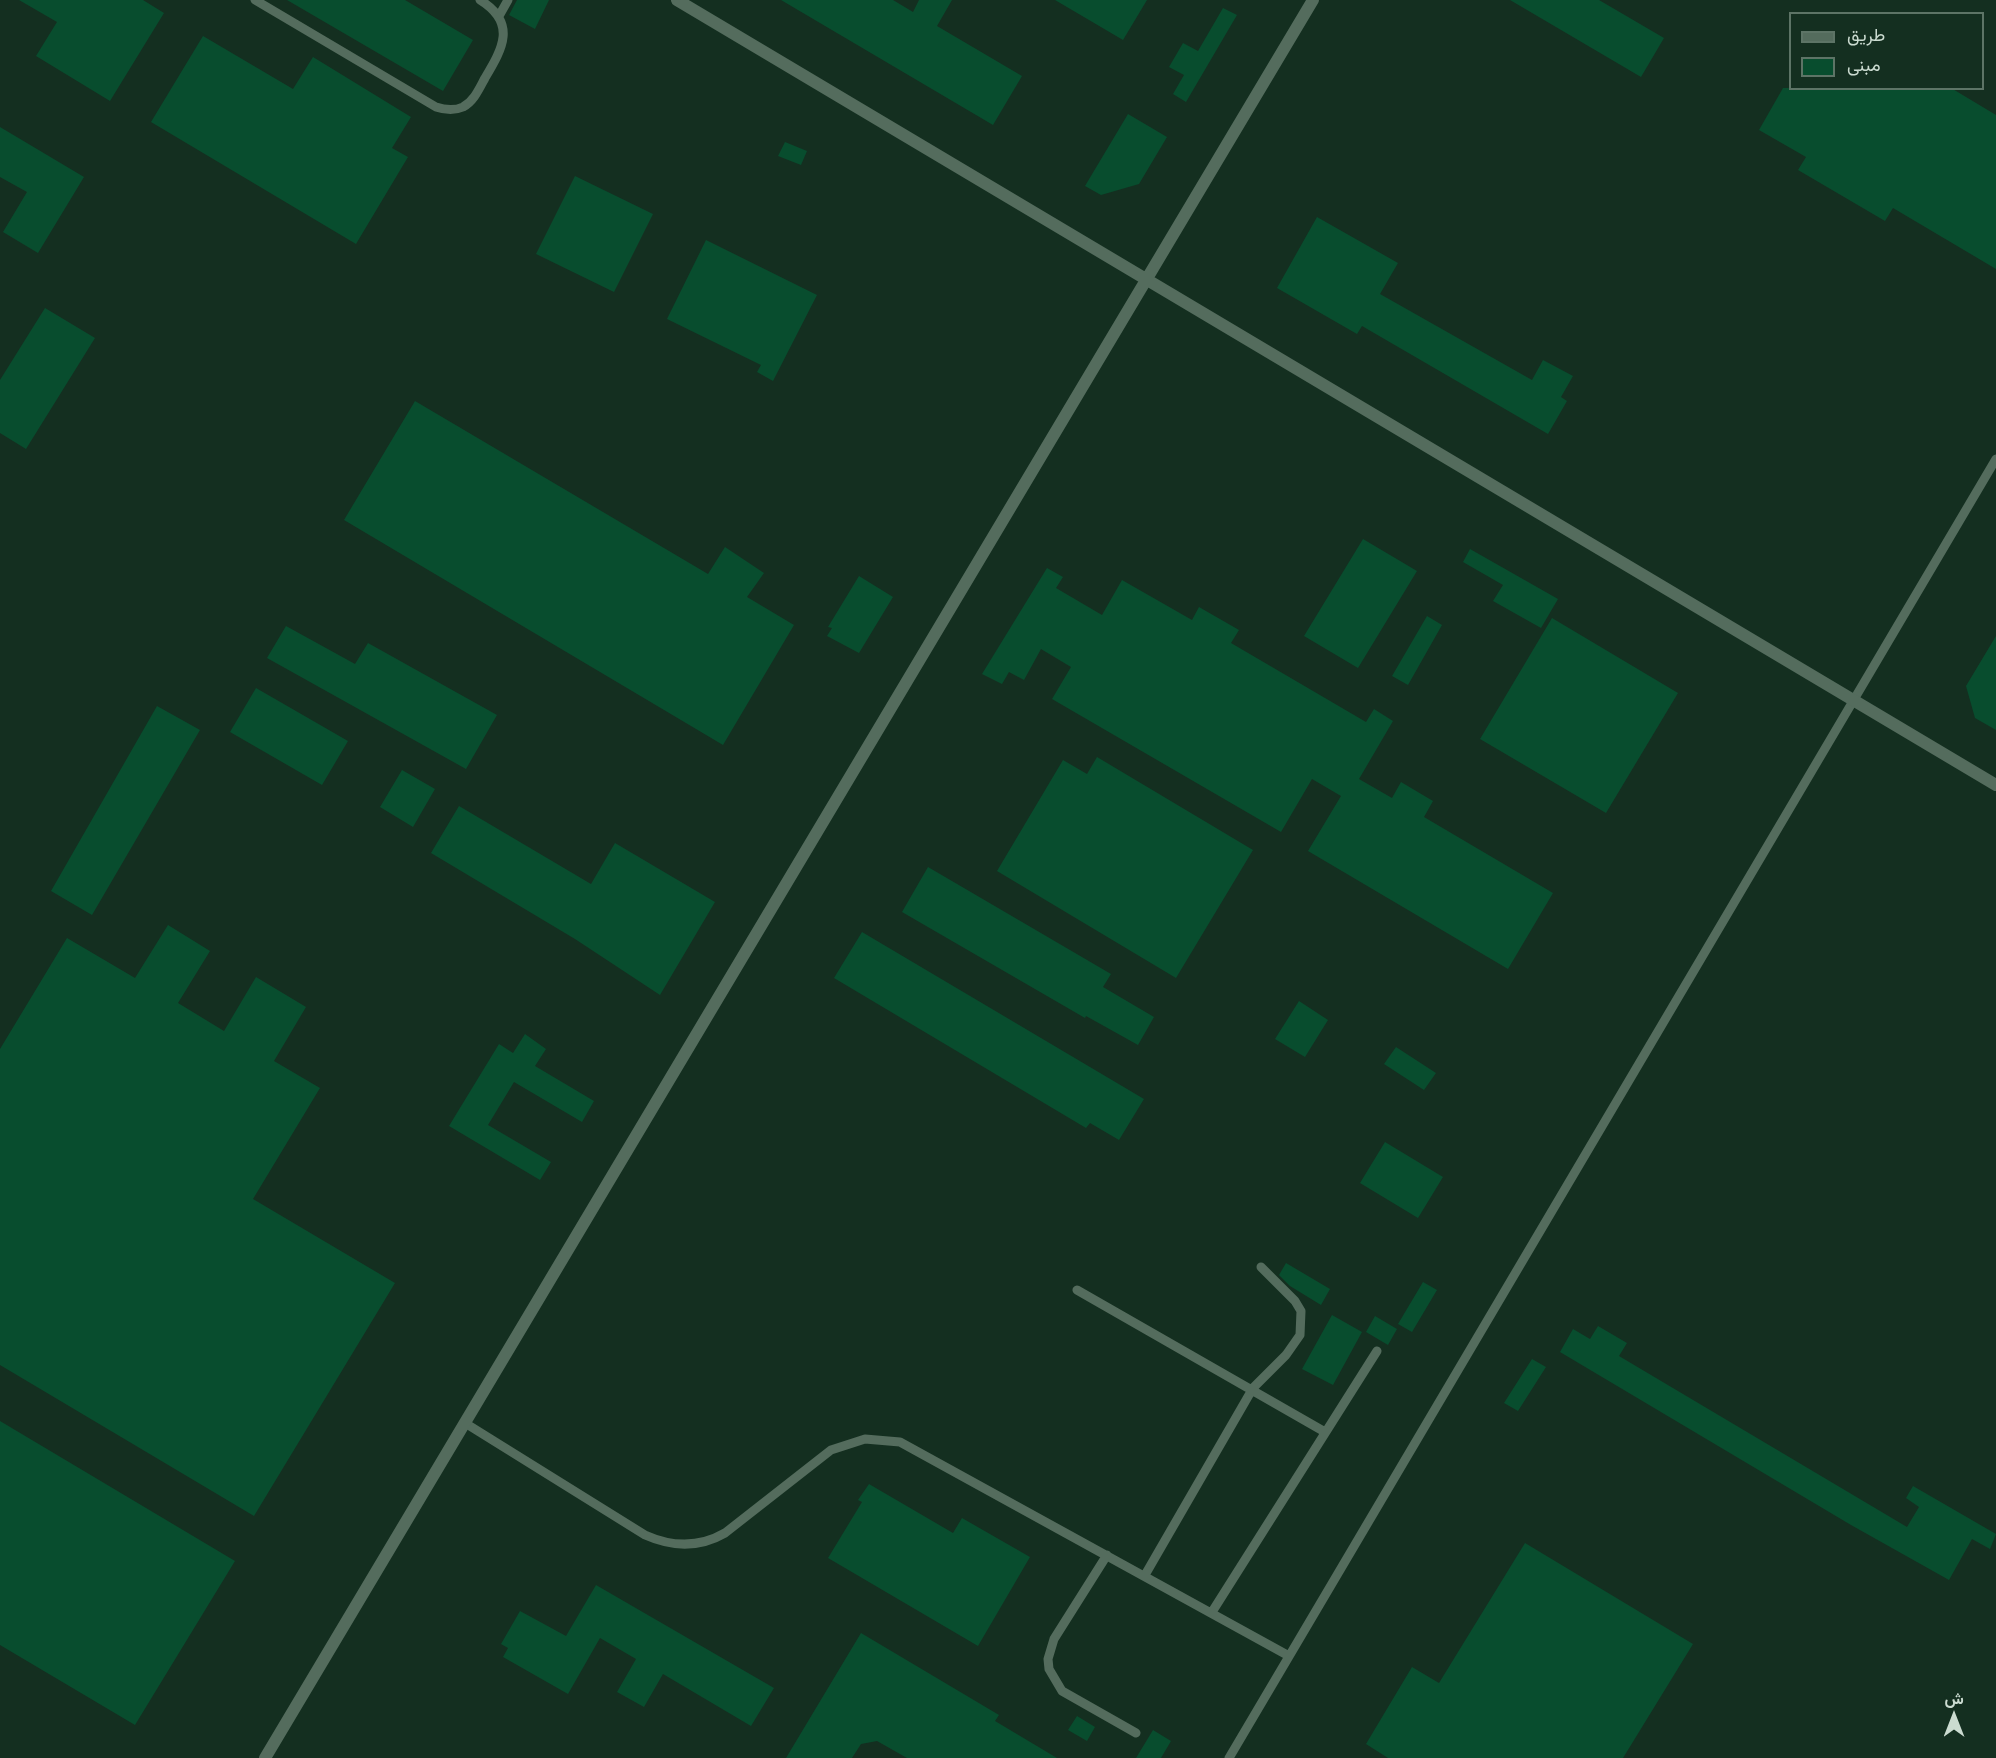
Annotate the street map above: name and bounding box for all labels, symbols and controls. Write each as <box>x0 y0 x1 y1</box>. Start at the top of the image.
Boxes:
legend <box>1789 12 1984 90</box>
text: طريق <box>1847 23 1885 46</box>
text: مبنى <box>1847 53 1881 76</box>
north arrow <box>1924 1686 1984 1746</box>
text: ش <box>1944 1688 1964 1708</box>

